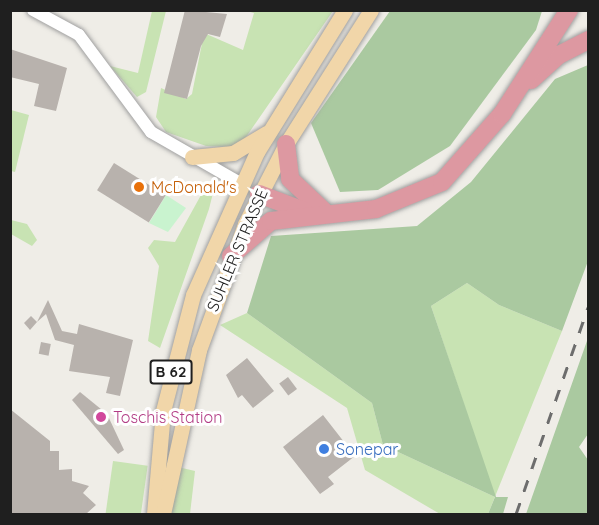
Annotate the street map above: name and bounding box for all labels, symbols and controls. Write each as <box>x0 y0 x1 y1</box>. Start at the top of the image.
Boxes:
place label: McDonald's <box>151 177 237 197</box>
marker: McDonald's <box>132 180 146 194</box>
street label: SUHLER STRASSE <box>202 186 272 314</box>
road number: B 62 <box>148 360 194 384</box>
place label: Toschis Station <box>113 407 222 427</box>
marker: Toschis Station <box>94 410 108 424</box>
place label: Sonepar <box>336 439 398 459</box>
marker: Sonepar <box>317 442 331 456</box>

